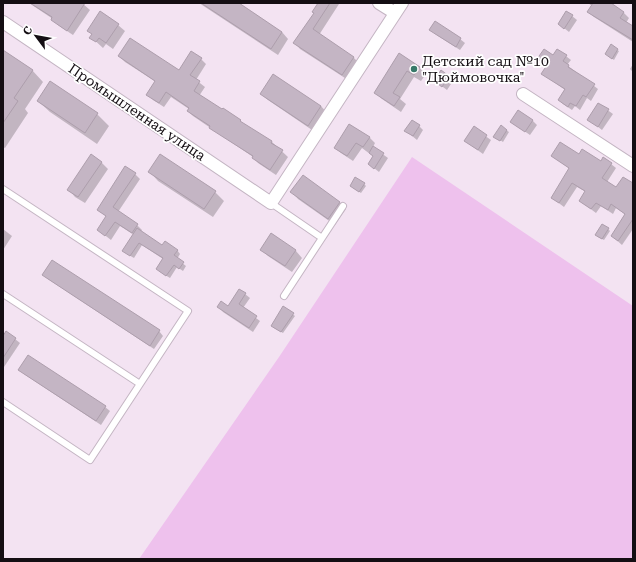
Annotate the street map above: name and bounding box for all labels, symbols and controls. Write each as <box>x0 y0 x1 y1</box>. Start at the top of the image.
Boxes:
north arrow <box>16 16 56 56</box>
text: С <box>20 24 36 38</box>
place label: Детский сад №10 "Дюймовочка" <box>422 53 549 85</box>
street label: Промышленная улица <box>66 60 209 164</box>
marker: Детский сад №10 "Дюймовочка" <box>409 64 419 74</box>

